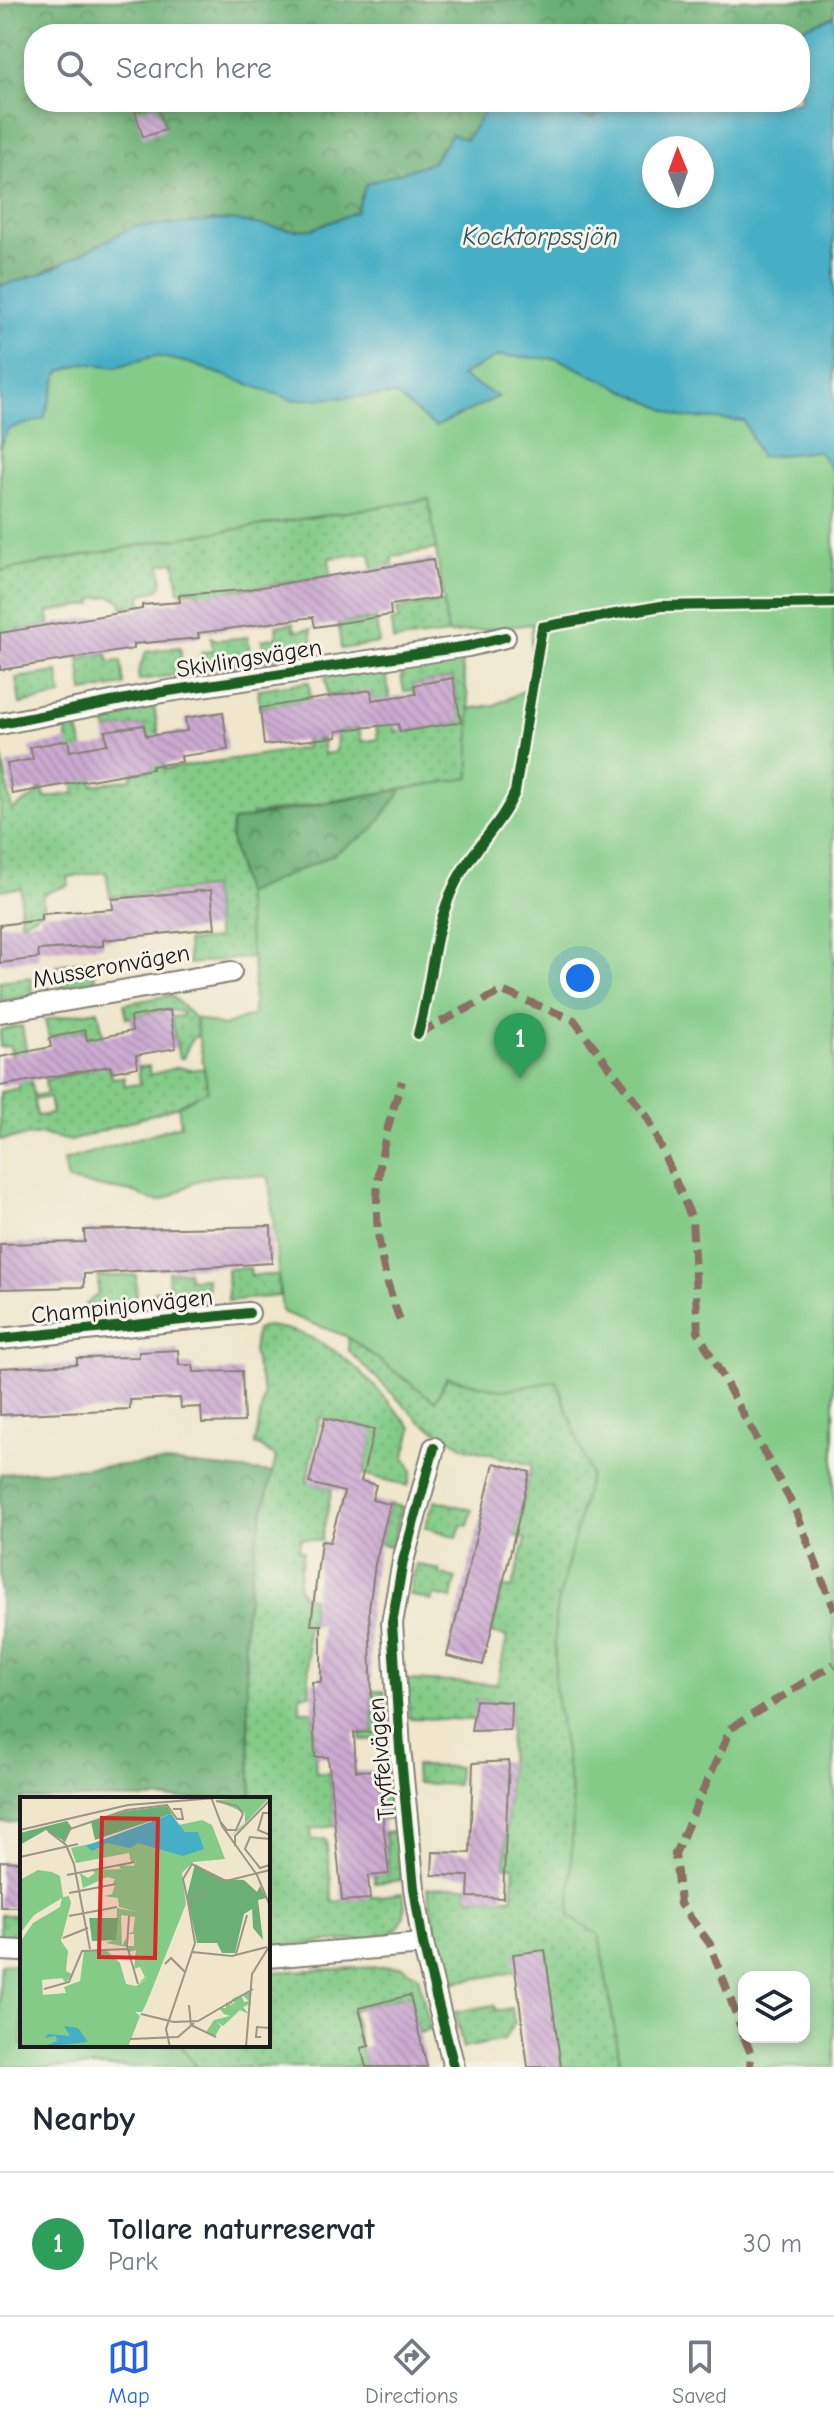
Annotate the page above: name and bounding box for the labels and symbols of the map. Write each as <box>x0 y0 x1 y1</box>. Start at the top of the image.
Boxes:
north arrow <box>642 136 714 208</box>
water label: Kocktorpssjön <box>462 222 618 252</box>
street label: Skivlingsvägen <box>174 633 324 683</box>
street label: Musseronvägen <box>30 938 192 994</box>
your location <box>560 958 600 998</box>
pin: 1 <box>494 1013 546 1079</box>
street label: Champinjonvägen <box>30 1283 214 1329</box>
street label: Tryffelvägen <box>362 1697 400 1821</box>
inset map <box>20 1797 270 2047</box>

